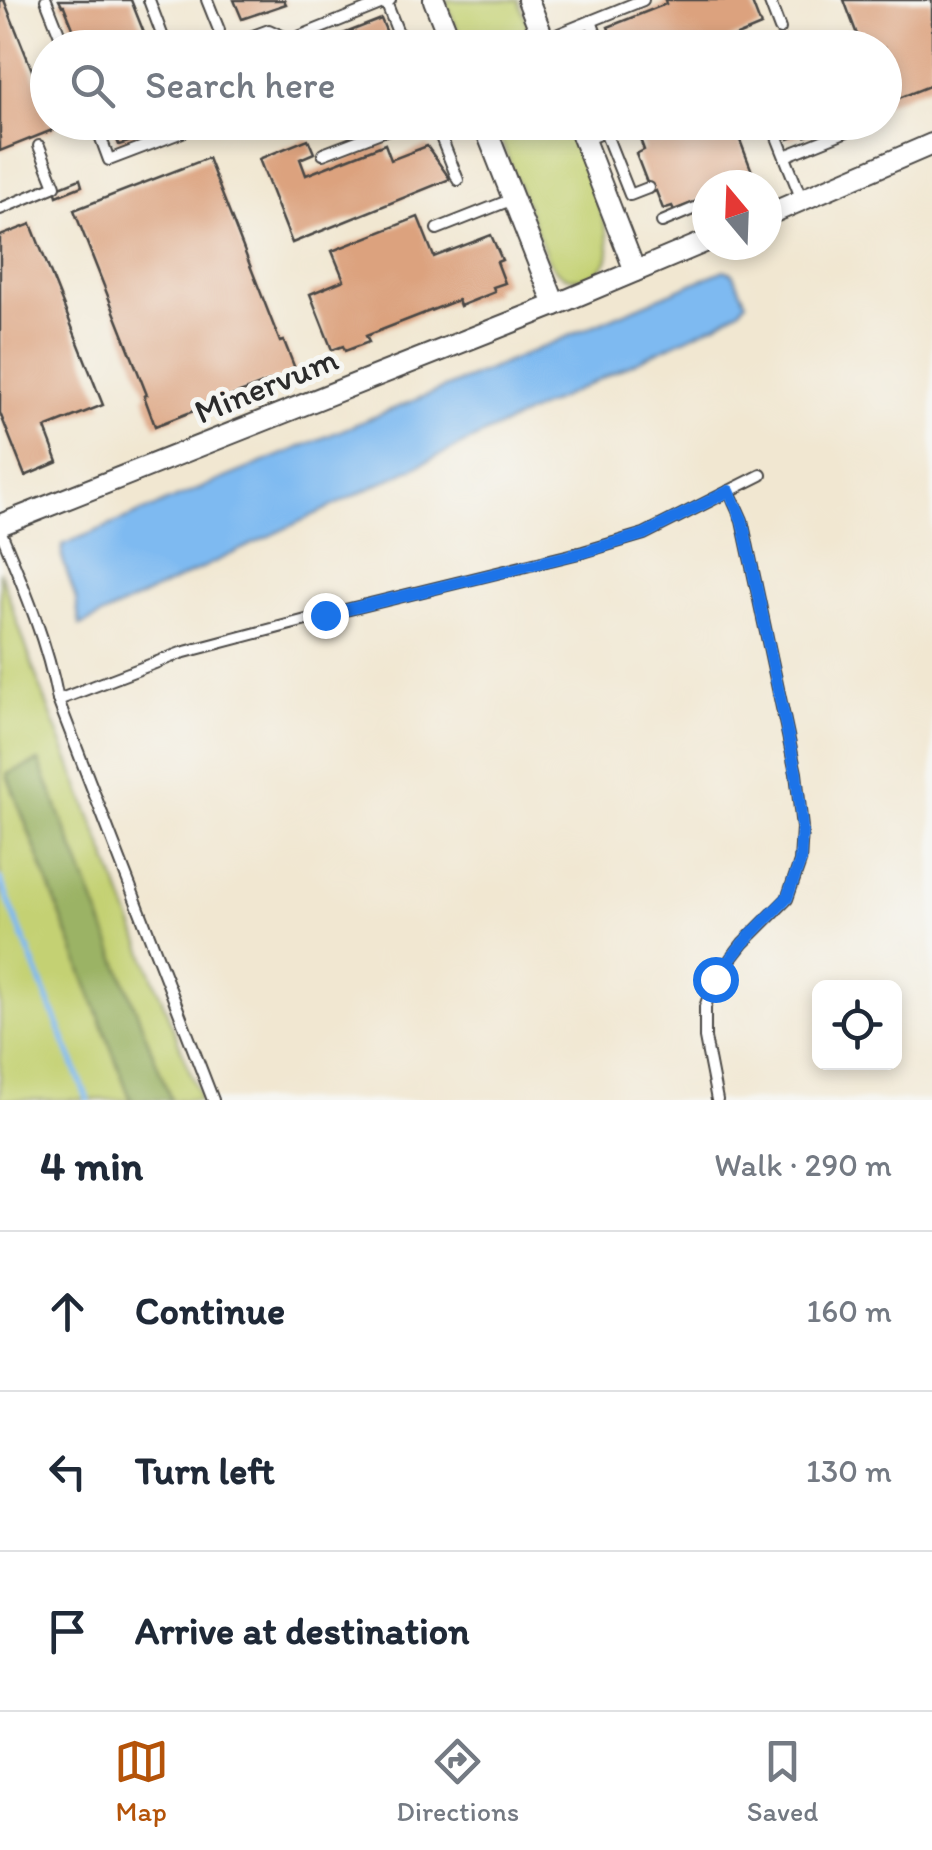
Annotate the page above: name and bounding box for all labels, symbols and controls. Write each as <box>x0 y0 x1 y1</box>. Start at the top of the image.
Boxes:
search box <box>30 30 902 140</box>
icon: search <box>65 58 120 113</box>
text: Search here <box>145 62 336 108</box>
north arrow <box>692 170 782 260</box>
street label: Minervum <box>188 337 344 433</box>
route end <box>303 593 349 639</box>
route start <box>693 957 739 1003</box>
map controls <box>812 980 902 1070</box>
button: locate <box>812 980 902 1070</box>
text: 4 min <box>40 1140 143 1191</box>
text: Walk · 290 m <box>714 1146 892 1184</box>
icon: ahead <box>40 1284 95 1339</box>
text: Continue <box>135 1288 285 1334</box>
text: 160 m <box>806 1292 892 1330</box>
icon: left <box>40 1444 95 1499</box>
text: Turn left <box>135 1448 275 1494</box>
text: 130 m <box>806 1452 892 1490</box>
icon: arrive <box>40 1604 95 1659</box>
text: Arrive at destination <box>135 1608 470 1654</box>
tab: Map <box>114 1734 169 1828</box>
tab: Directions <box>396 1734 519 1828</box>
tab: Saved <box>747 1734 818 1828</box>

